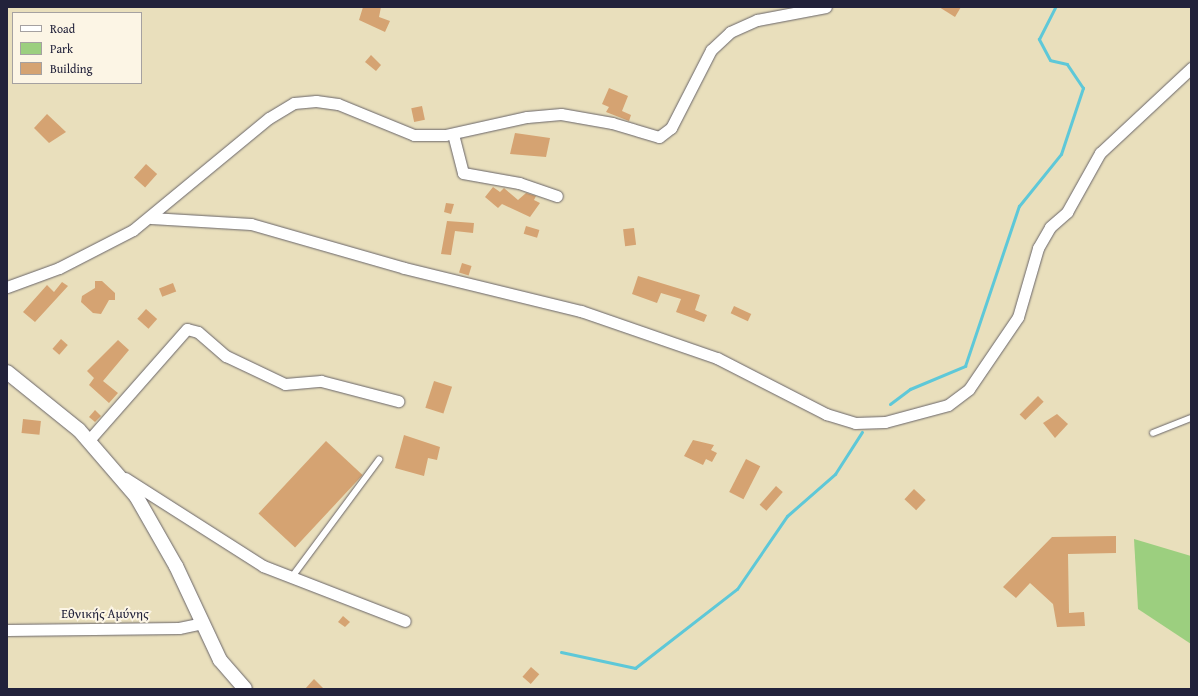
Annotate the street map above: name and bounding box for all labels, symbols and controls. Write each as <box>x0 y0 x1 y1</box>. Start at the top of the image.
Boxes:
legend <box>12 12 142 84</box>
text: Road <box>50 20 75 37</box>
text: Park <box>50 40 73 57</box>
text: Building <box>50 60 93 77</box>
street label: Εθνικής Αμύνης <box>61 606 149 622</box>

